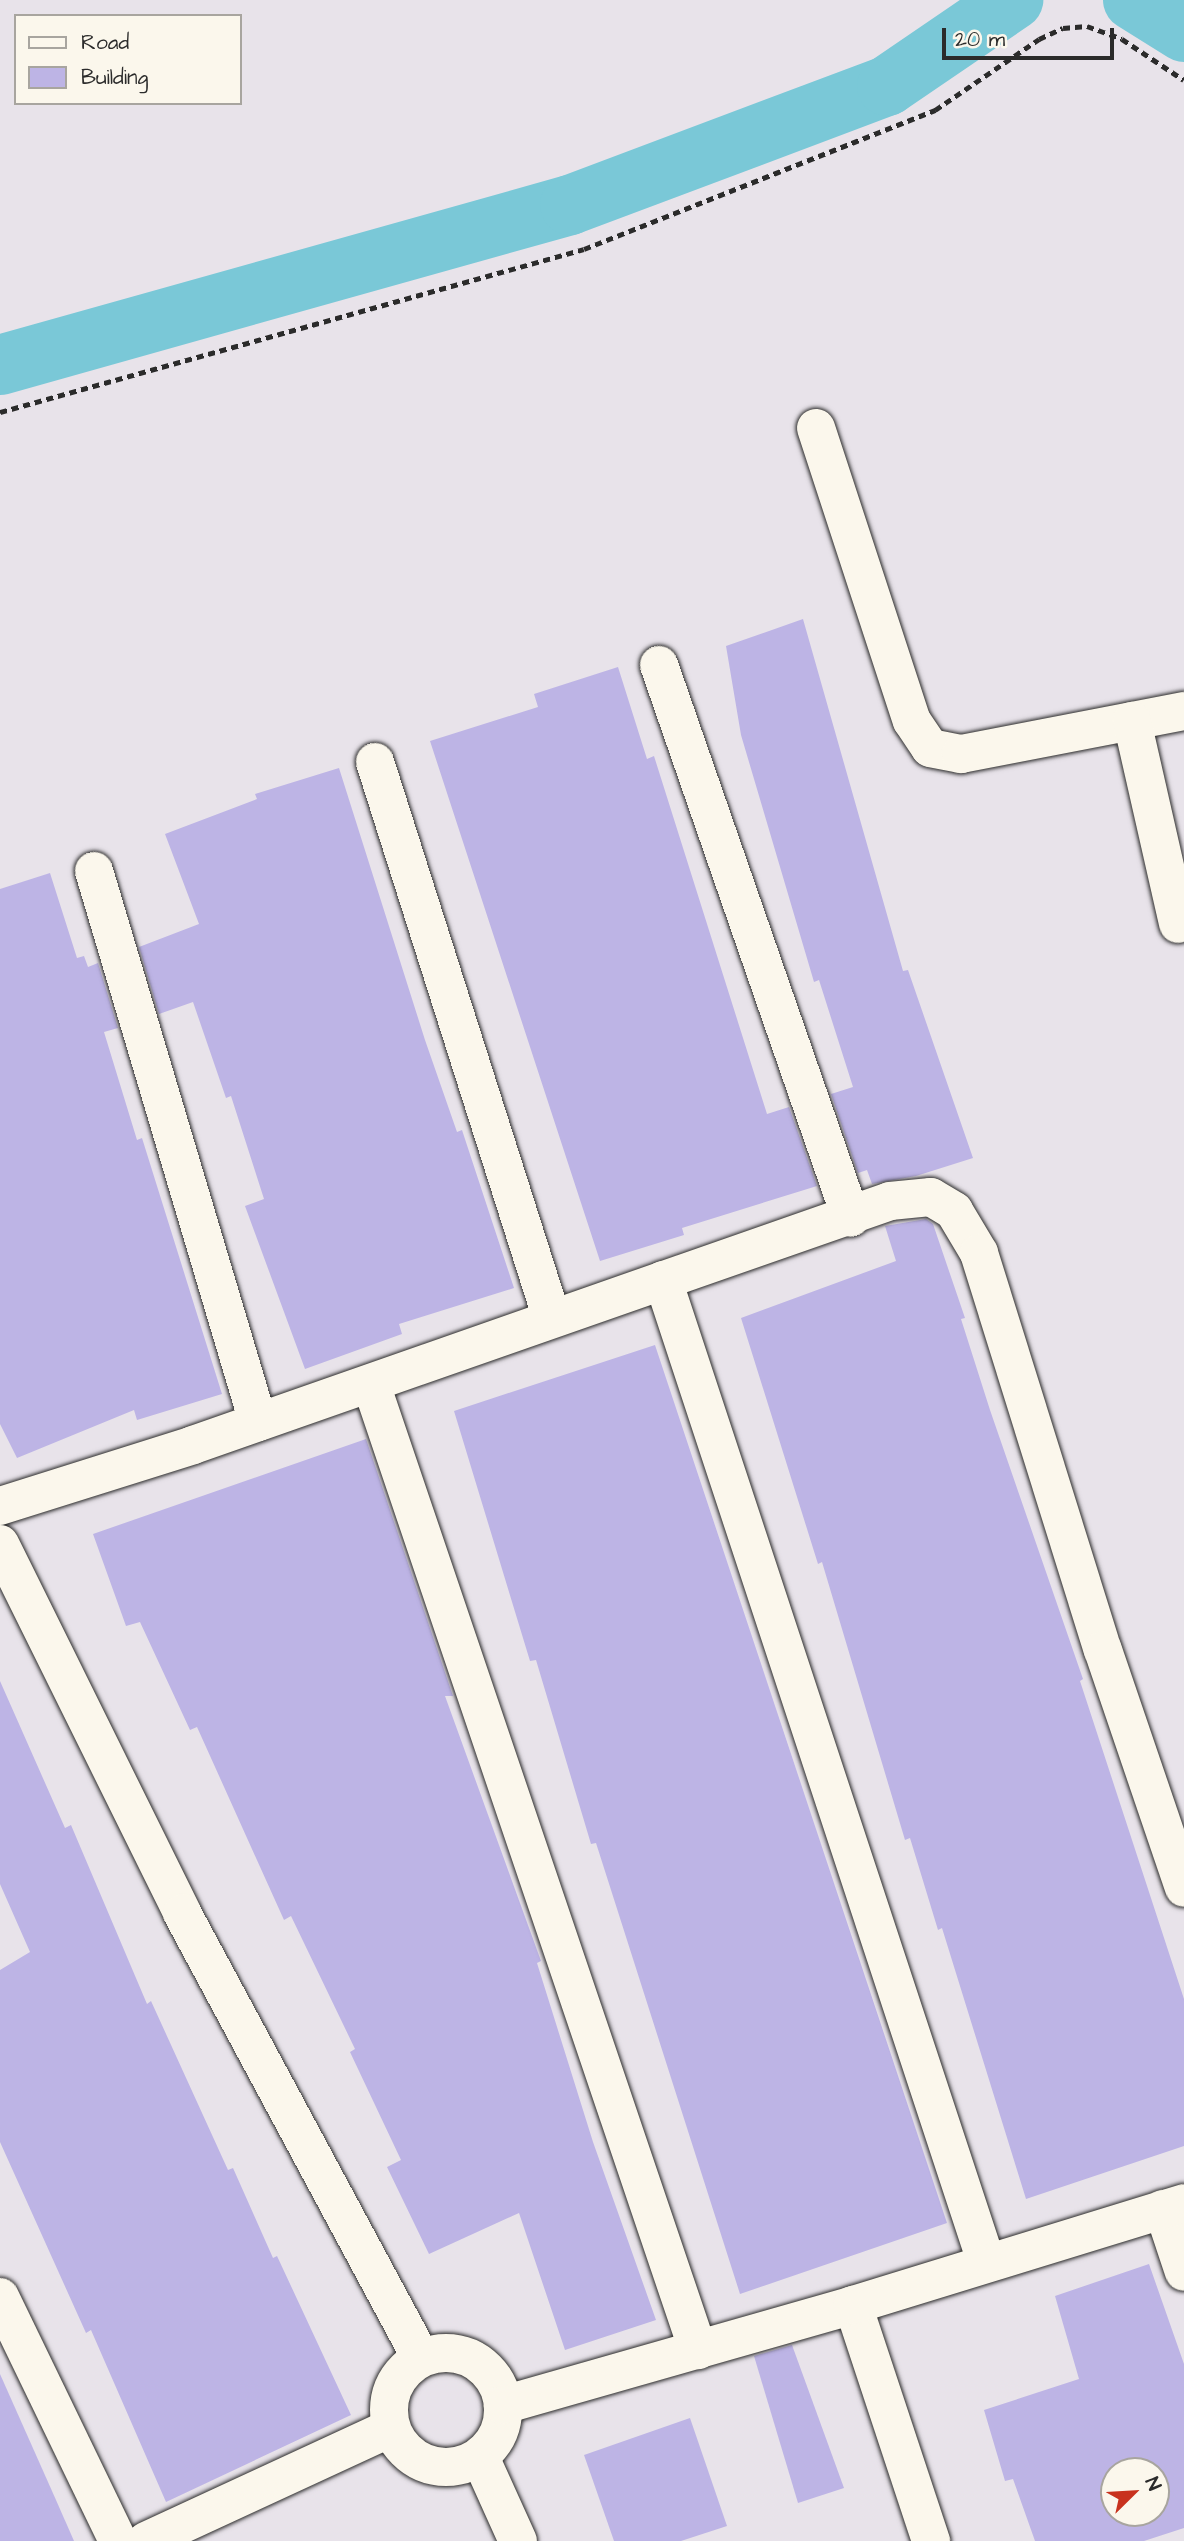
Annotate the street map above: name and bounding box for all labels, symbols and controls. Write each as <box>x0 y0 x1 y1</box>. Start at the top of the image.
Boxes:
legend <box>14 14 242 105</box>
scale bar <box>946 14 1118 58</box>
text: 20 m <box>955 25 1005 54</box>
text: Road <box>81 28 129 57</box>
text: Building <box>81 63 148 92</box>
north arrow <box>1100 2457 1170 2527</box>
text: N <box>1138 2473 1168 2495</box>

